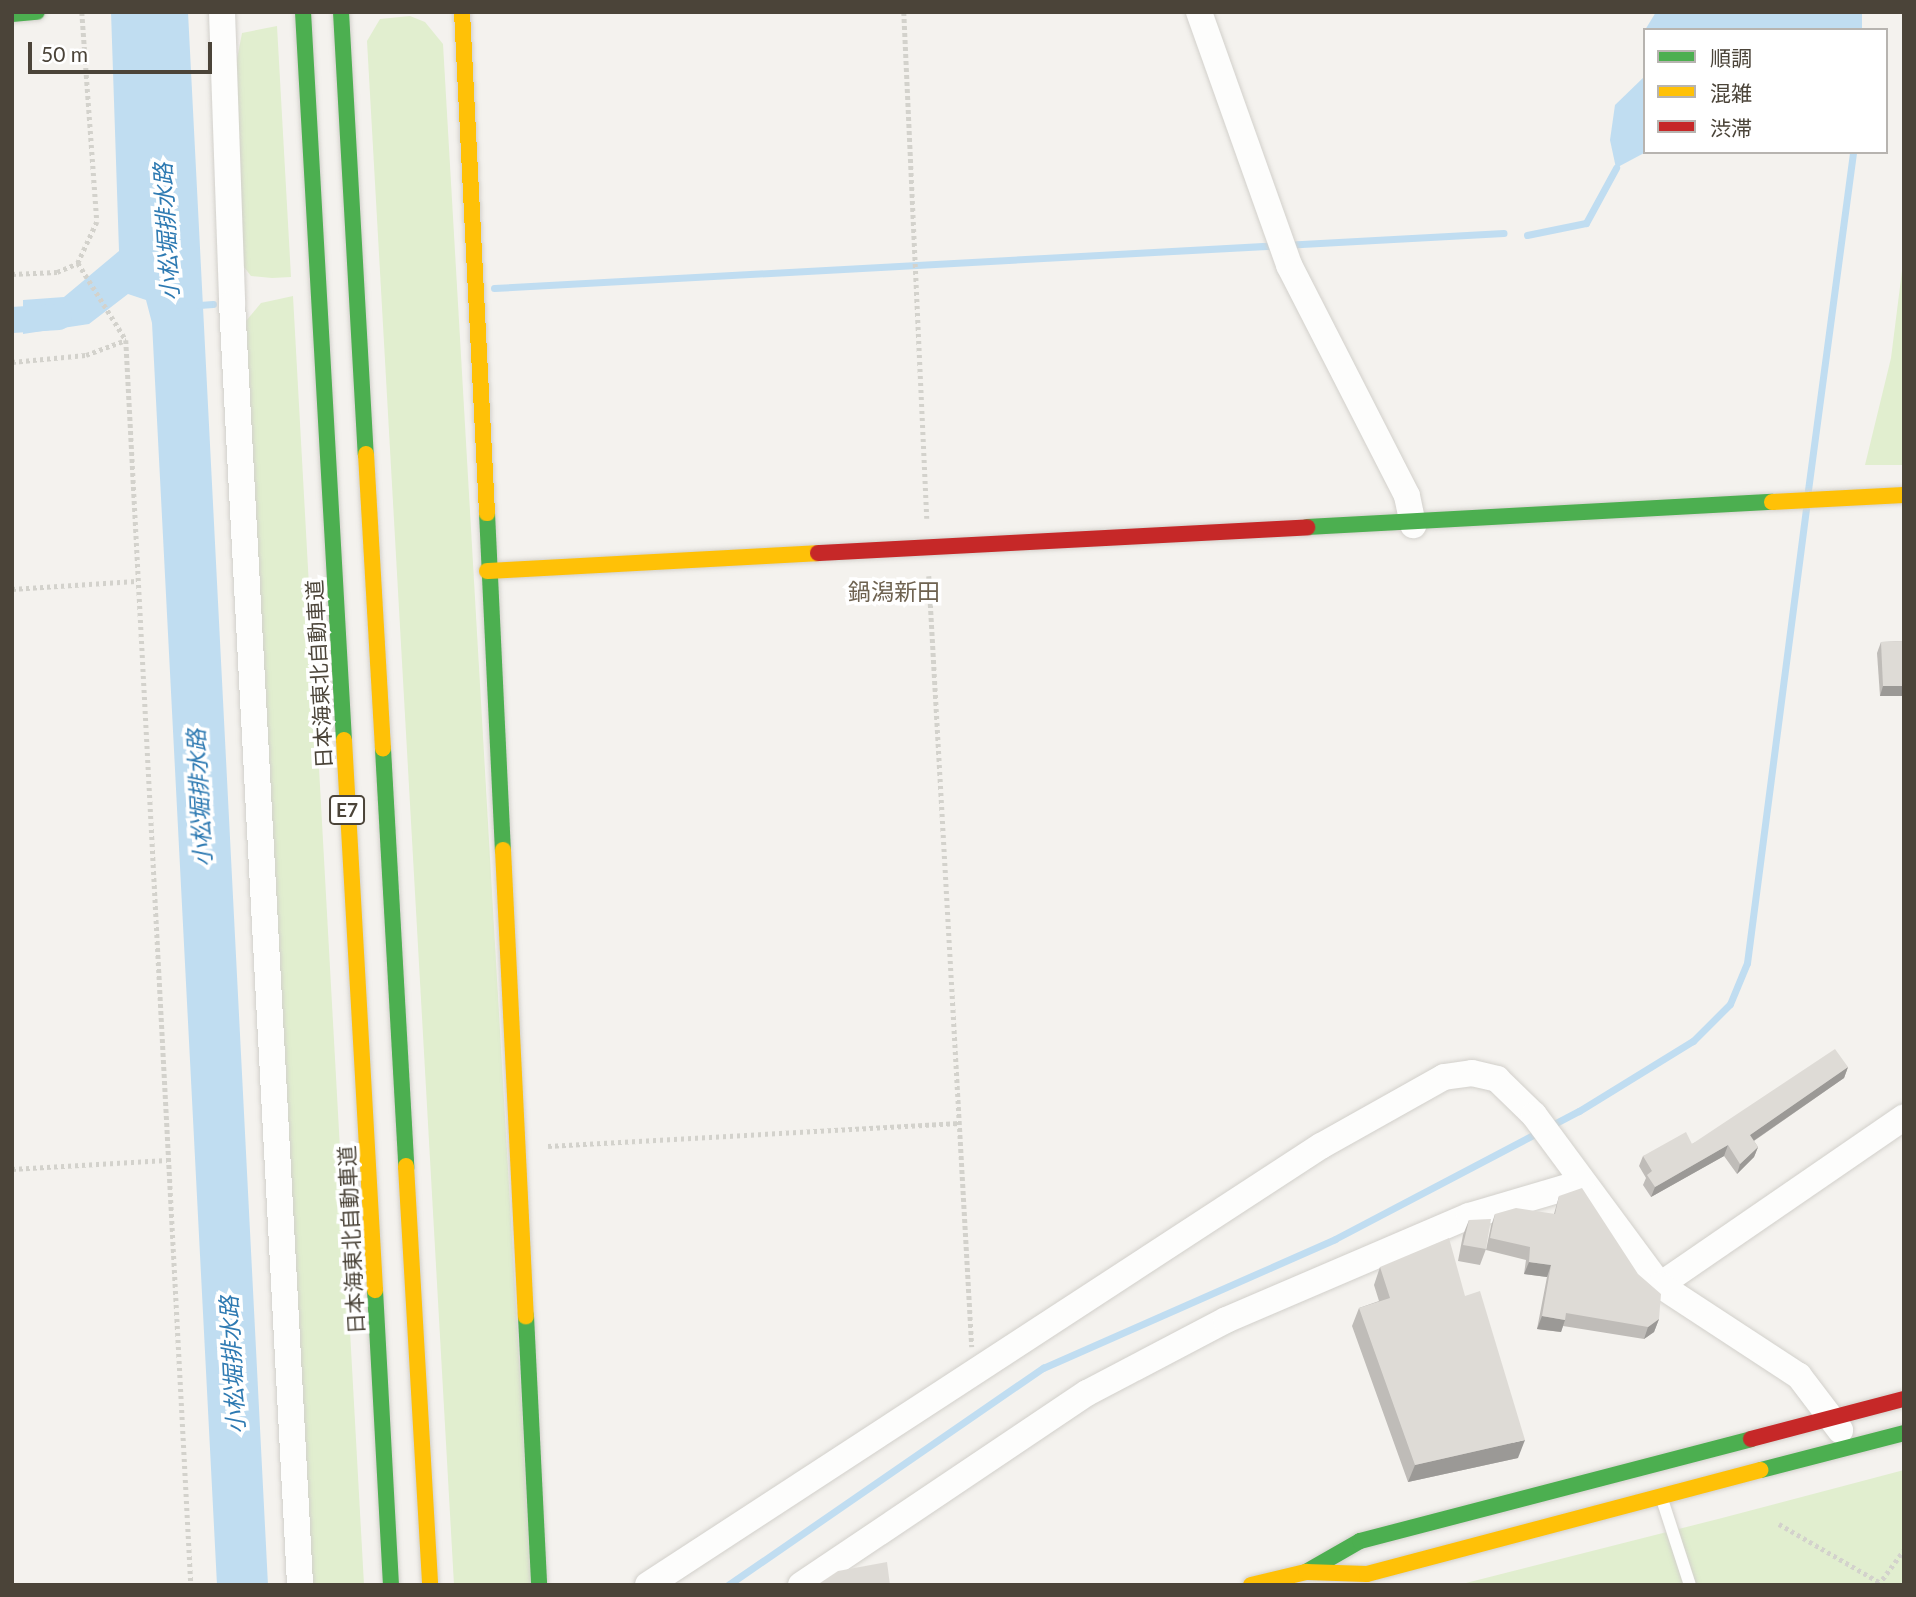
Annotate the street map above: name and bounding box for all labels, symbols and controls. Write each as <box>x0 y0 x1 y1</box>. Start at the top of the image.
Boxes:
scale bar <box>32 28 215 72</box>
legend <box>1643 28 1888 154</box>
text: 50 m <box>41 41 88 66</box>
text: 順調 <box>1710 45 1752 70</box>
text: 混雑 <box>1710 80 1752 105</box>
text: 渋滞 <box>1710 115 1752 140</box>
water label: 小松堀排水路 <box>149 162 183 302</box>
district label: 鍋潟新田 <box>848 577 940 605</box>
street label: 日本海東北自動車道 <box>301 579 337 769</box>
water label: 小松堀排水路 <box>182 728 216 868</box>
road number: E7 <box>328 794 366 825</box>
street label: 日本海東北自動車道 <box>333 1145 369 1335</box>
water label: 小松堀排水路 <box>215 1295 249 1435</box>

